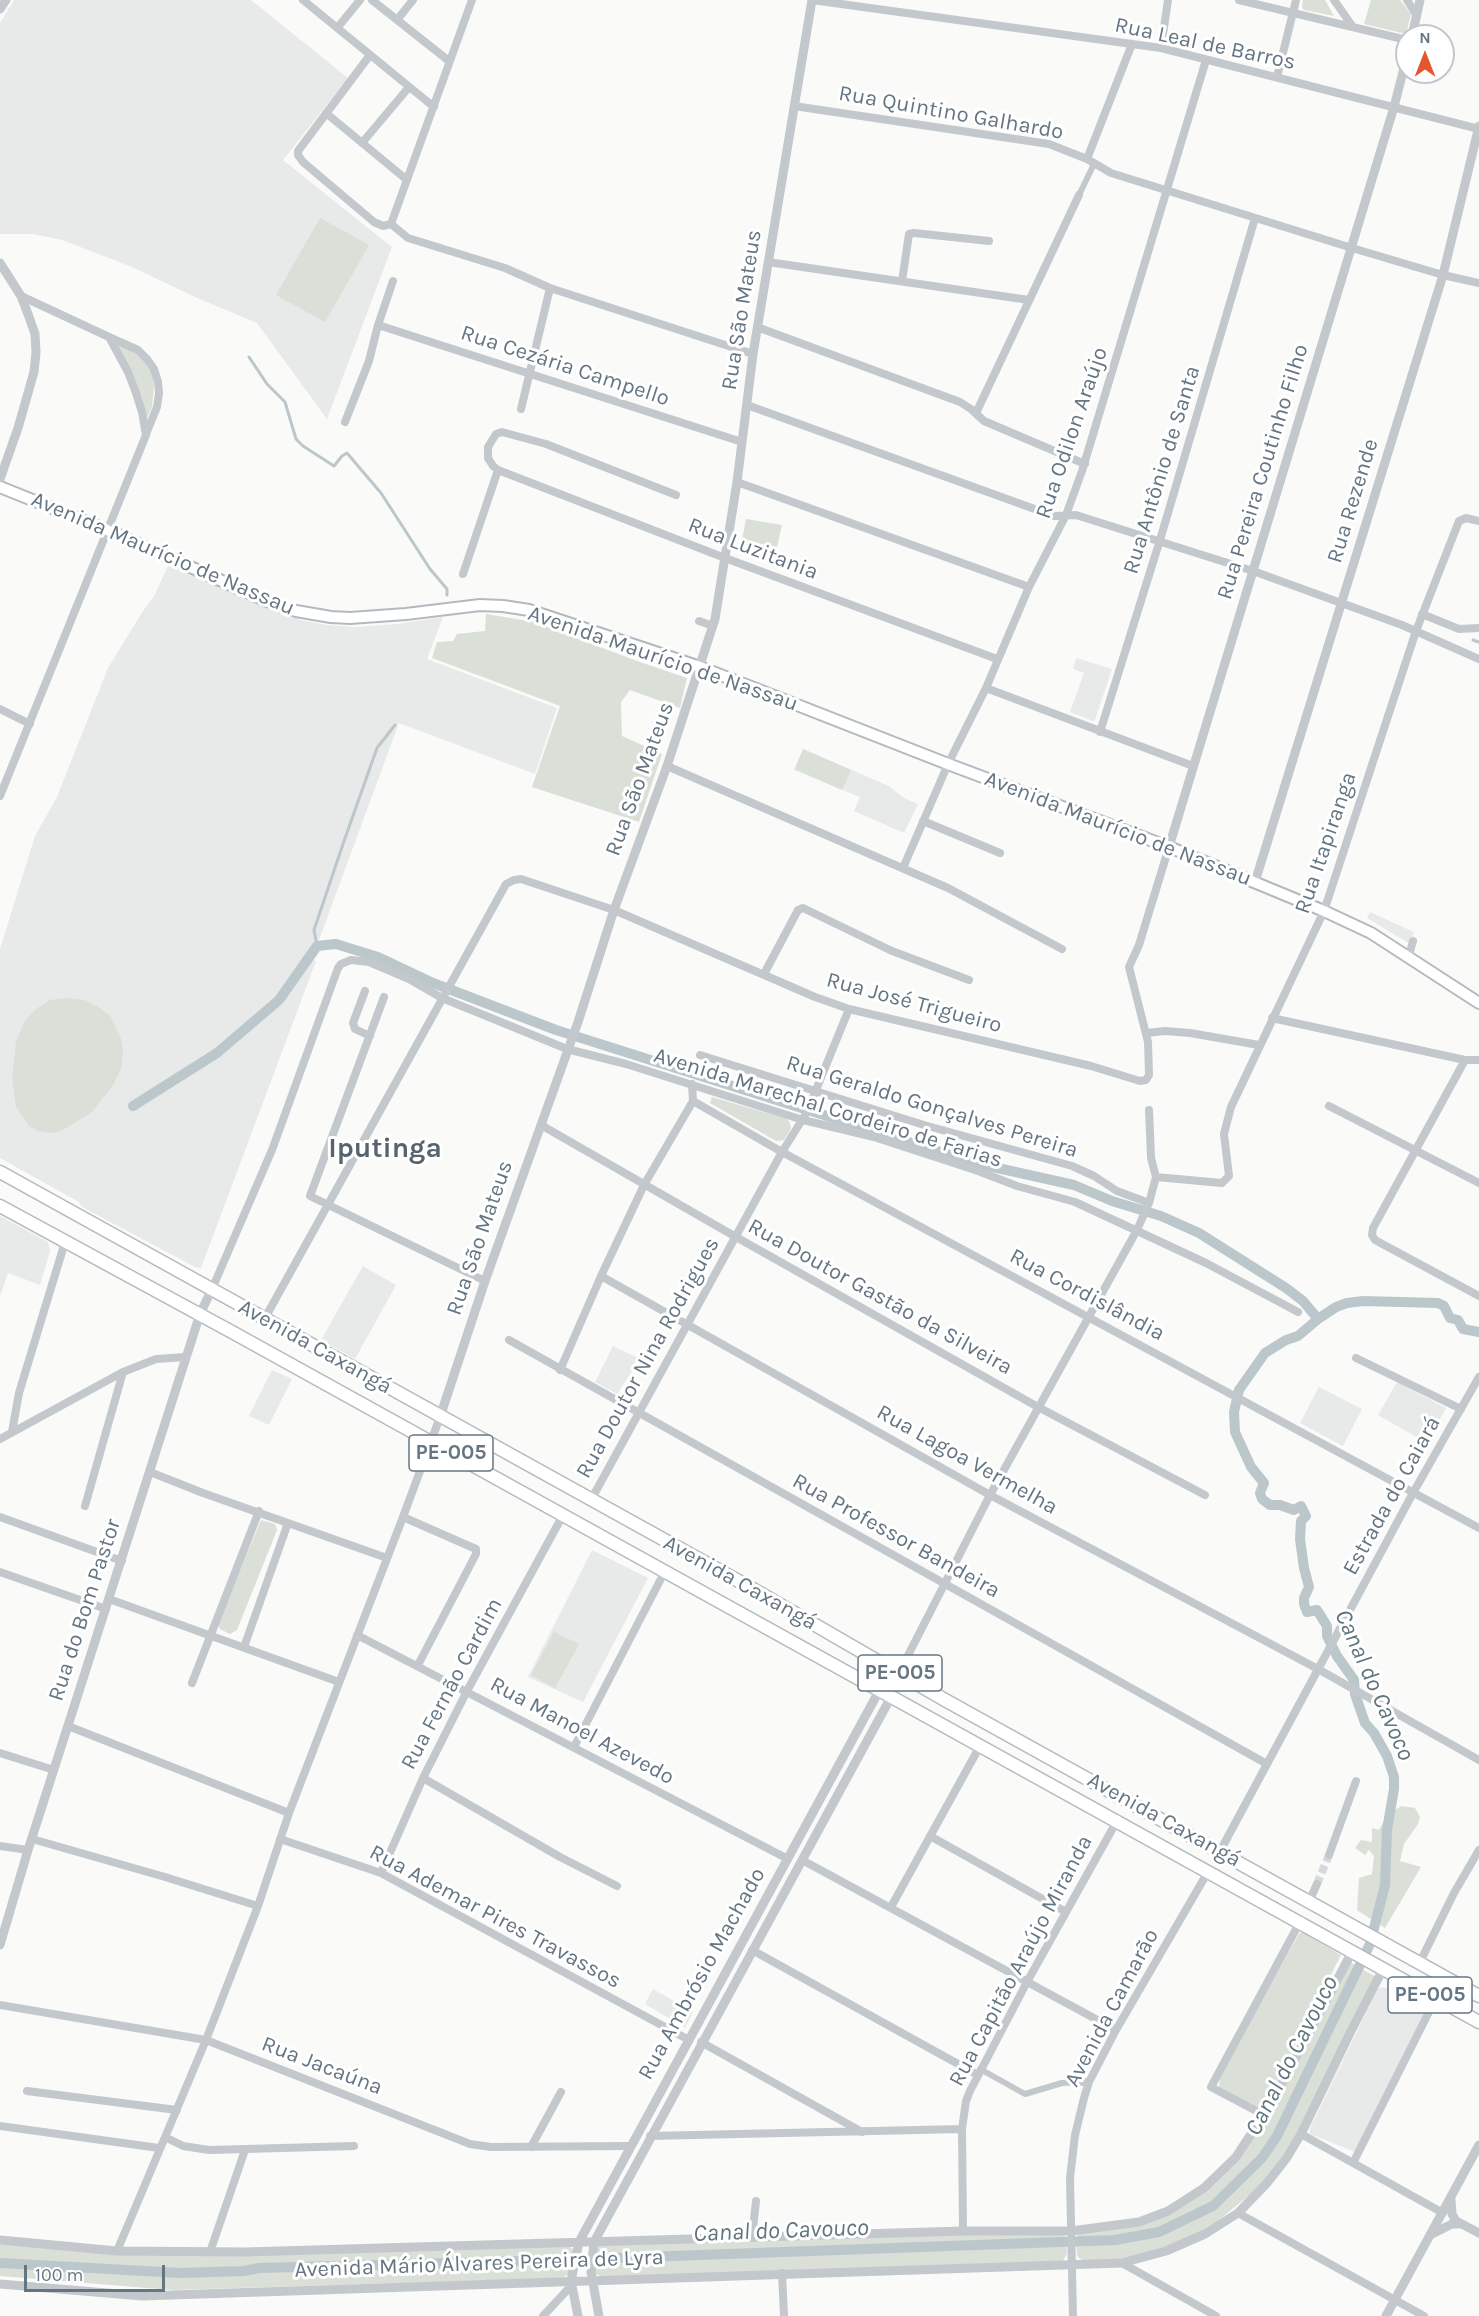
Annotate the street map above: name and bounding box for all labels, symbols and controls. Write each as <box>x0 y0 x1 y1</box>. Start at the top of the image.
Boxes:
street label: Rua Leal de Barros <box>1112 12 1298 76</box>
north arrow <box>1395 24 1455 84</box>
text: N <box>1419 28 1431 47</box>
street label: Rua Quintino Galhardo <box>837 80 1065 146</box>
street label: Rua São Mateus <box>716 228 768 392</box>
street label: Rua Cezária Campello <box>457 320 673 412</box>
street label: Rua Pereira Coutinho Filho <box>1212 341 1314 603</box>
street label: Rua Odilon Araújo <box>1030 344 1114 522</box>
street label: Rua Antônio de Santa <box>1118 363 1206 577</box>
street label: Rua Rezende <box>1322 436 1384 566</box>
street label: Avenida Maurício de Nassau <box>27 486 299 622</box>
street label: Rua Luzitania <box>684 512 822 586</box>
street label: Avenida Maurício de Nassau <box>525 600 801 718</box>
street label: Rua São Mateus <box>600 698 680 860</box>
street label: Avenida Maurício de Nassau <box>981 766 1255 892</box>
street label: Rua Itapiranga <box>1289 769 1363 917</box>
street label: Rua José Trigueiro <box>823 967 1005 1039</box>
street label: Avenida Marechal Cordeiro de Farias <box>650 1042 1006 1174</box>
street label: Rua Geraldo Gonçalves Pereira <box>783 1050 1081 1164</box>
district label: Iputinga <box>328 1132 442 1166</box>
street label: Rua São Mateus <box>441 1157 519 1319</box>
street label: Rua Doutor Gastão da Silveira <box>743 1213 1017 1381</box>
street label: Rua Doutor Nina Rodrigues <box>571 1233 725 1483</box>
street label: Rua Cordislândia <box>1005 1243 1169 1347</box>
street label: Avenida Caxangá <box>234 1294 396 1400</box>
street label: Rua Lagoa Vermelha <box>872 1399 1062 1521</box>
street label: Estrada do Caiará <box>1337 1412 1447 1580</box>
road number: PE-005 <box>409 1435 493 1471</box>
street label: Rua Professor Bandeira <box>788 1468 1004 1604</box>
street label: Rua do Bom Pastor <box>43 1516 127 1704</box>
street label: Avenida Caxangá <box>659 1530 821 1636</box>
street label: Rua Fernão Cardim <box>396 1594 508 1774</box>
water label: Canal do Cavoco <box>1328 1605 1420 1765</box>
road number: PE-005 <box>858 1655 942 1691</box>
street label: Rua Manoel Azevedo <box>485 1671 679 1791</box>
street label: Avenida Caxangá <box>1083 1767 1245 1873</box>
street label: Rua Capitão Araújo Miranda <box>943 1831 1099 2091</box>
street label: Rua Ademar Pires Travassos <box>365 1839 625 1995</box>
street label: Rua Ambrósio Machado <box>633 1863 771 2085</box>
street label: Avenida Camarão <box>1059 1925 1165 2091</box>
water label: Canal do Cavouco <box>1239 1971 1345 2141</box>
road number: PE-005 <box>1388 1977 1472 2013</box>
street label: Rua Jacaúna <box>258 2031 386 2101</box>
water label: Canal do Cavouco <box>693 2214 869 2248</box>
street label: Avenida Mário Álvares Pereira de Lyra <box>294 2244 664 2284</box>
scale bar <box>27 2253 168 2291</box>
text: 100 m <box>35 2264 83 2286</box>

